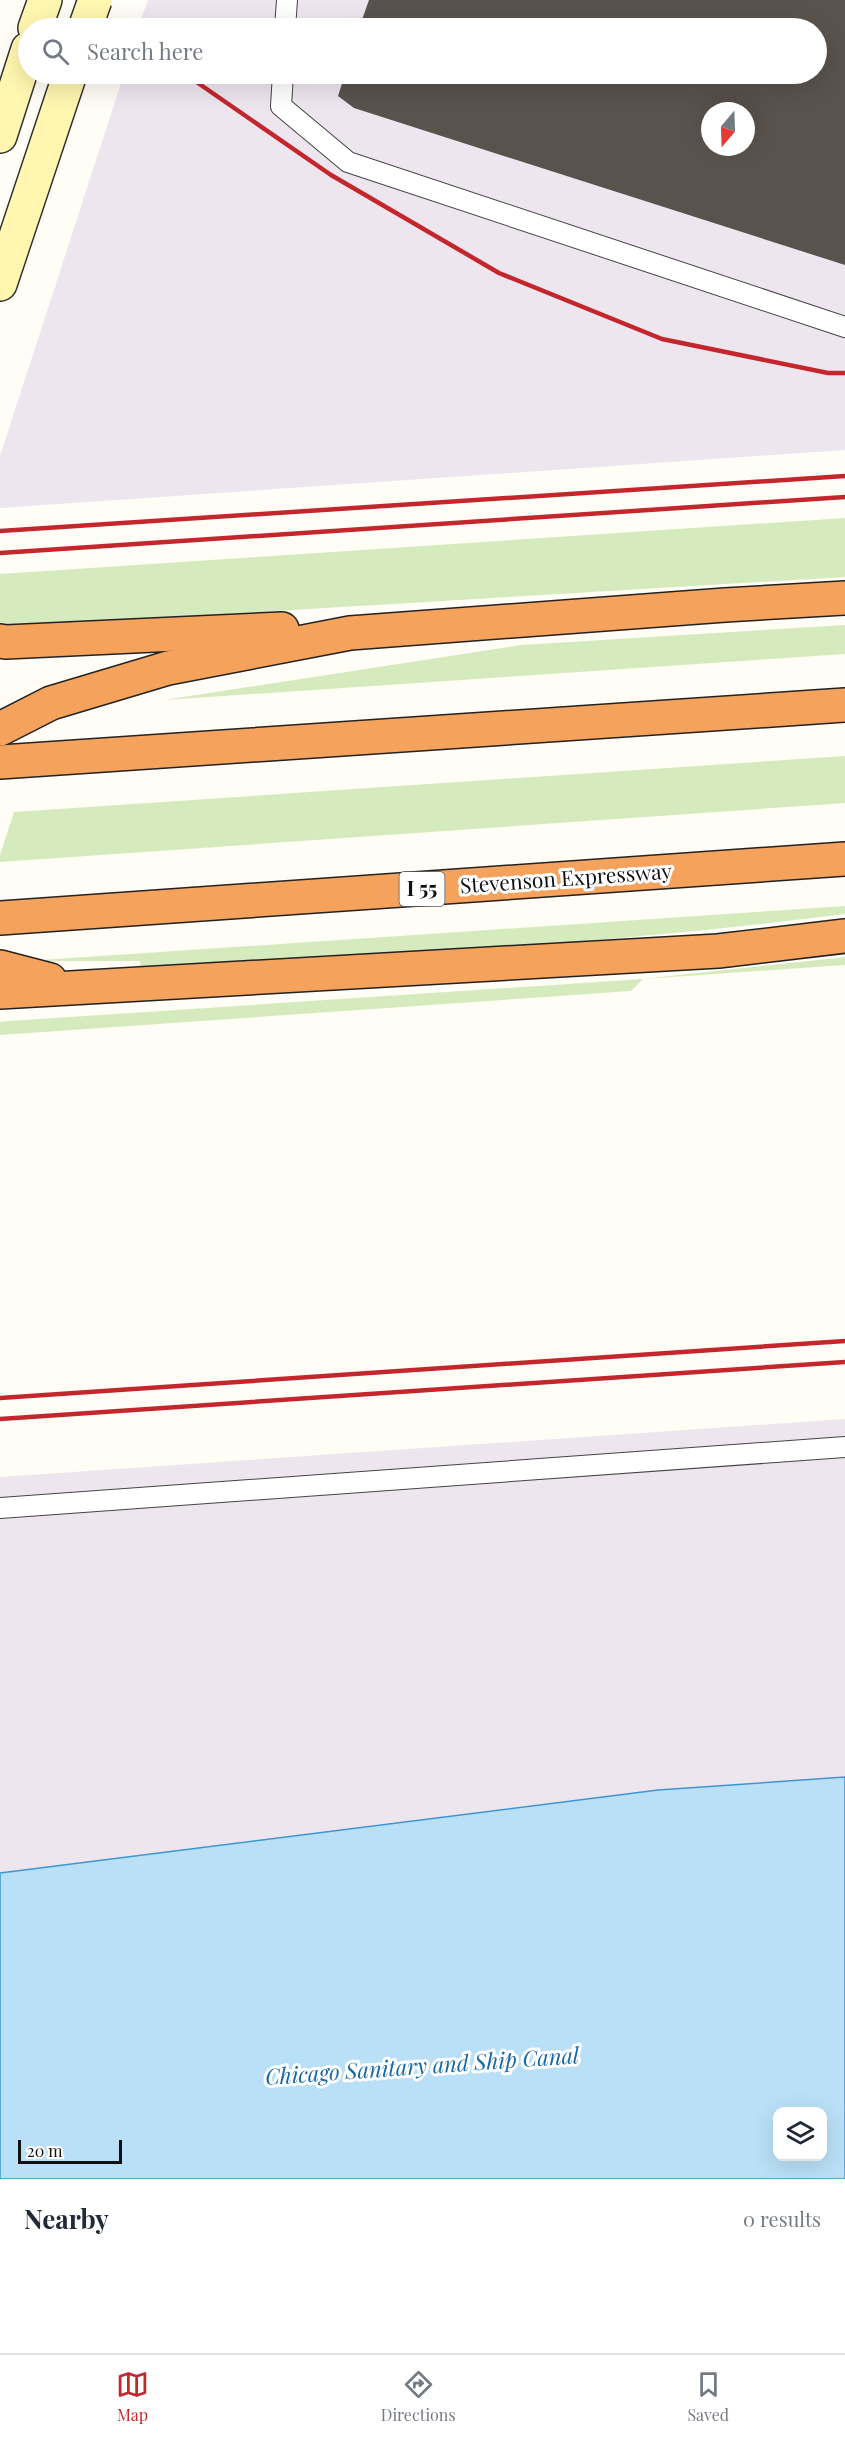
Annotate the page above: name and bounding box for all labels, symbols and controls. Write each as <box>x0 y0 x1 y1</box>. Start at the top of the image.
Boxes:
search box <box>18 18 827 84</box>
icon: search <box>39 35 72 68</box>
text: Search here <box>87 36 203 66</box>
north arrow <box>701 102 755 156</box>
street label: Stevenson Expressway <box>459 856 673 898</box>
road number: I 55 <box>400 872 444 906</box>
water label: Chicago Sanitary and Ship Canal <box>264 2039 581 2091</box>
map controls <box>773 2107 827 2161</box>
button: layers <box>773 2107 827 2161</box>
scale bar <box>18 2137 122 2164</box>
text: 20 m <box>27 2140 62 2161</box>
text: Nearby <box>24 2201 109 2236</box>
text: 0 results <box>743 2205 821 2232</box>
tab: Map <box>116 2368 149 2425</box>
tab: Directions <box>381 2368 456 2425</box>
tab: Saved <box>687 2368 729 2425</box>

